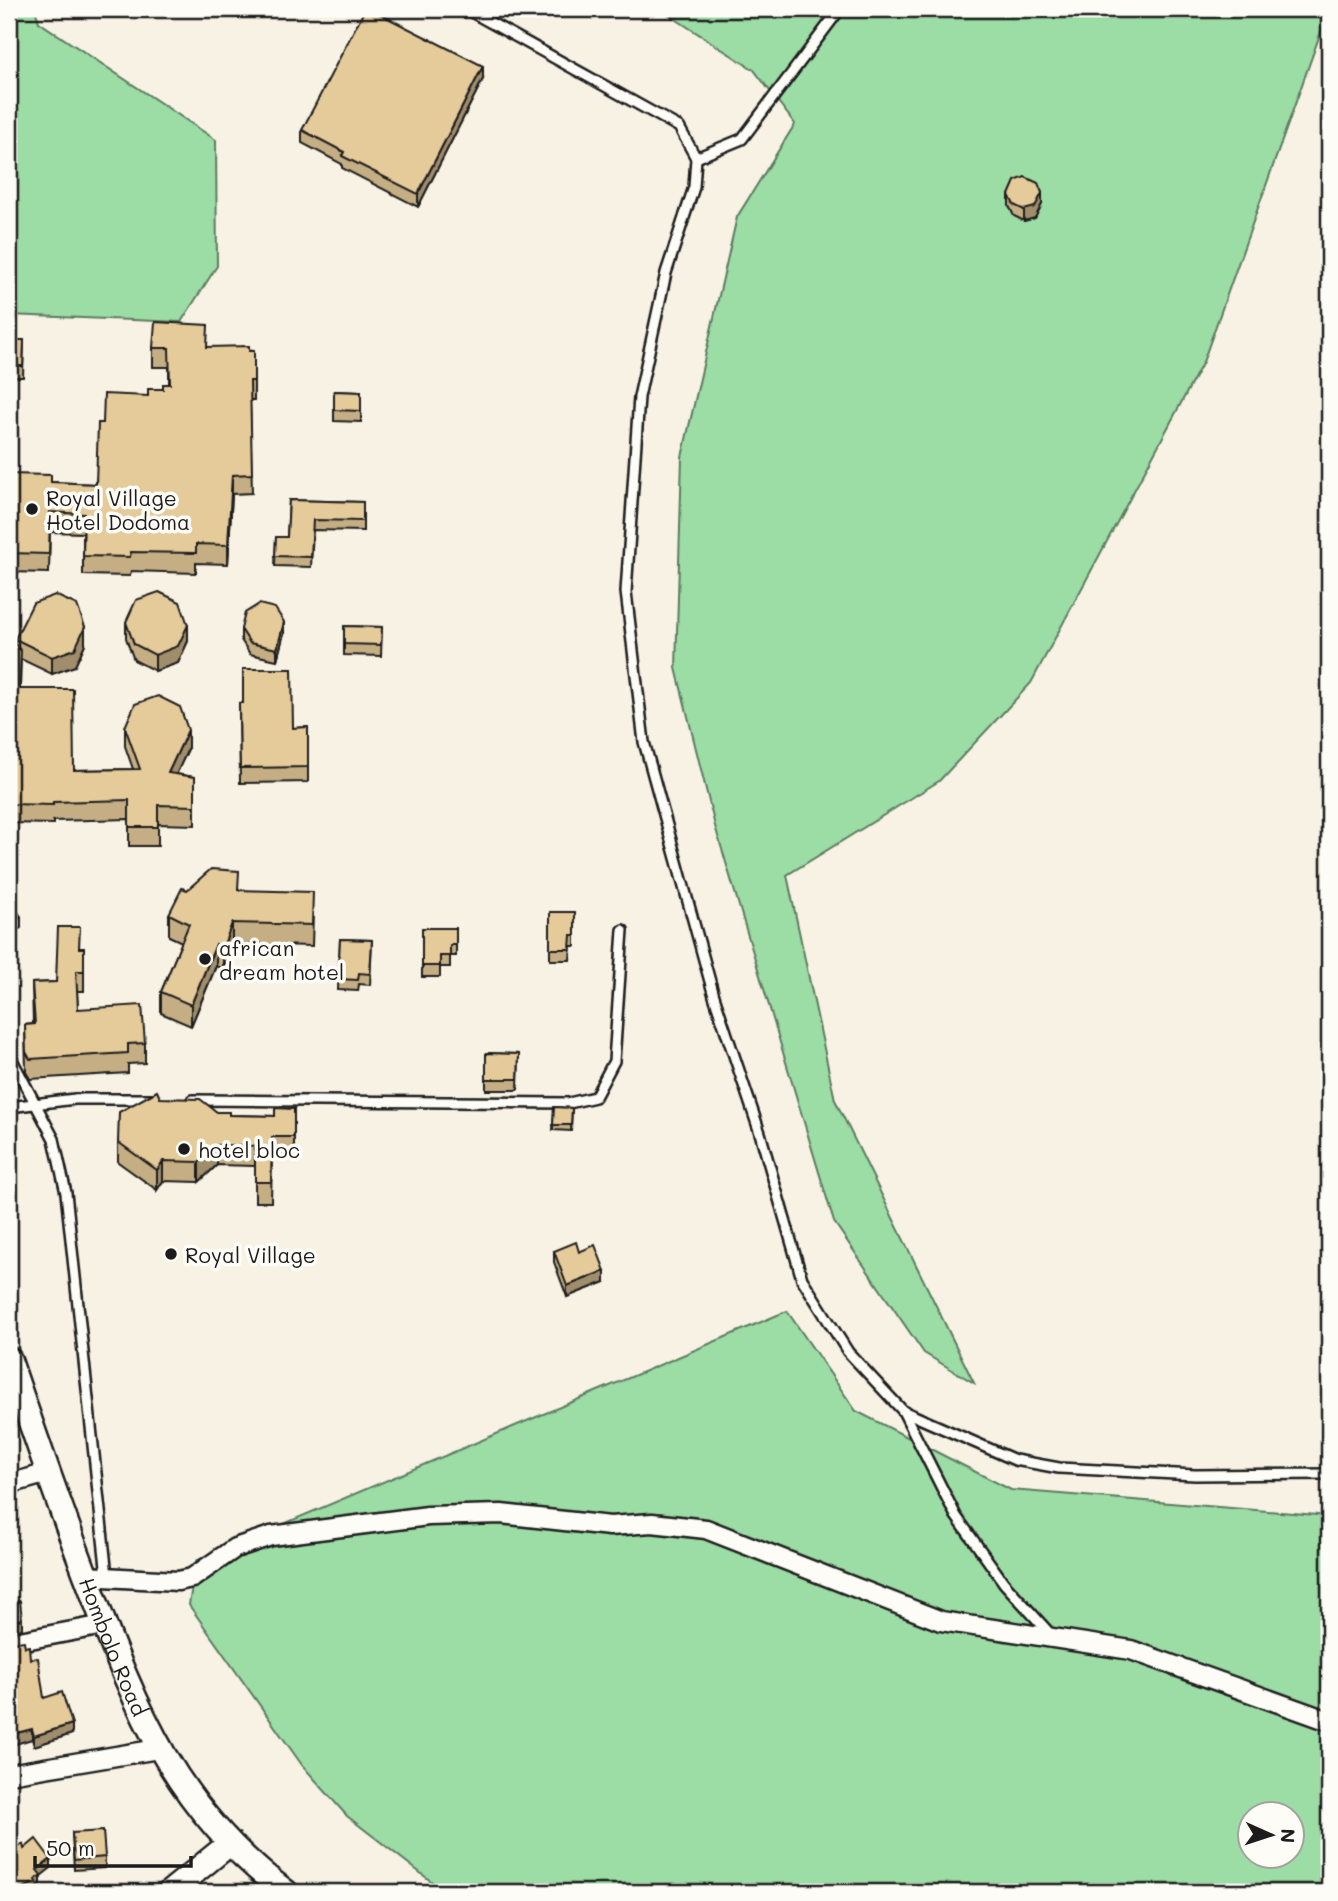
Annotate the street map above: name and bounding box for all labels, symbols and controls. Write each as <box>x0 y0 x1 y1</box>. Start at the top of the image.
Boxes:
place label: Royal Village Hotel Dodoma <box>46 484 190 535</box>
marker: Royal Village Hotel Dodoma <box>24 501 40 517</box>
place label: african dream hotel <box>219 934 344 985</box>
marker: african dream hotel <box>197 951 213 967</box>
place label: hotel bloc <box>198 1136 300 1163</box>
marker: hotel bloc <box>176 1141 192 1157</box>
place label: Royal Village <box>185 1241 316 1268</box>
marker: Royal Village <box>163 1246 179 1262</box>
street label: Hombolo Road <box>74 1573 155 1720</box>
north arrow <box>1236 1800 1306 1870</box>
scale bar <box>35 1824 191 1868</box>
text: N <box>1276 1828 1301 1844</box>
text: 50 m <box>46 1834 95 1861</box>

